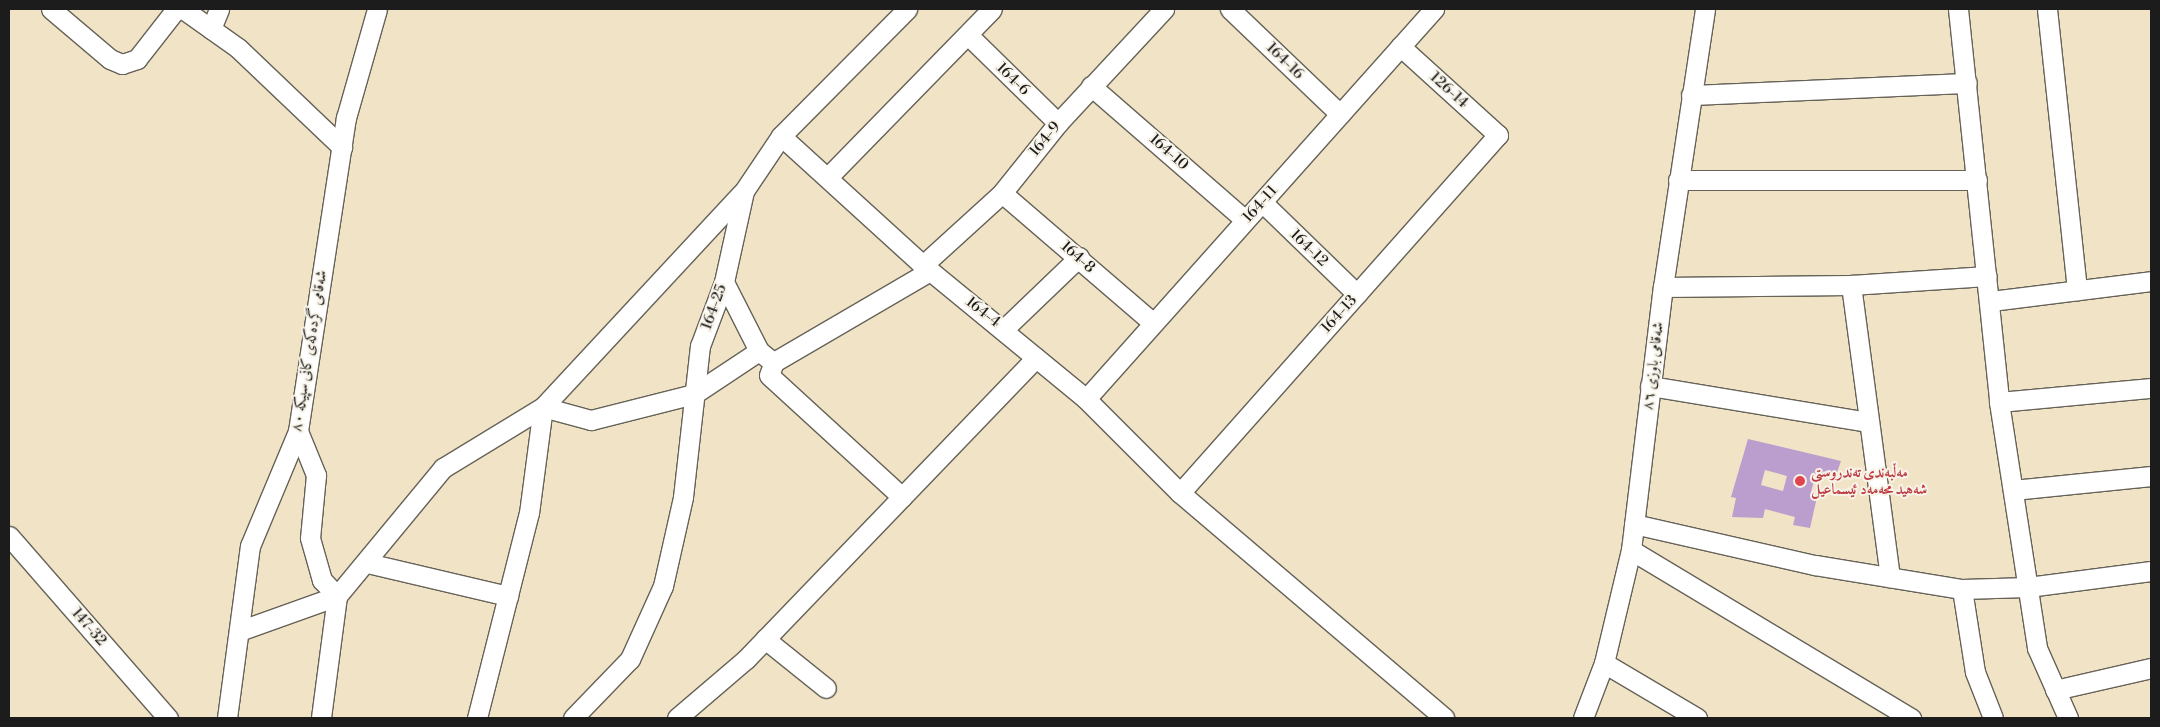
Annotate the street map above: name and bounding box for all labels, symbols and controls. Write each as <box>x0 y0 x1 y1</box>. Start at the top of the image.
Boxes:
street label: 164-16 <box>1262 39 1308 83</box>
street label: 164-6 <box>993 59 1033 99</box>
street label: 126-14 <box>1426 68 1472 112</box>
street label: 164-9 <box>1026 118 1064 160</box>
street label: 164-10 <box>1146 130 1192 174</box>
street label: 164-11 <box>1239 182 1281 226</box>
street label: 164-12 <box>1286 226 1332 270</box>
street label: 164-8 <box>1057 237 1099 277</box>
street label: شەقامی گردەکەی کانی سپیکە ٨٠ <box>287 269 331 433</box>
street label: 164-25 <box>698 282 730 332</box>
street label: 164-13 <box>1317 291 1361 337</box>
street label: 164-4 <box>962 293 1004 331</box>
street label: شەقامی باوزی ٨٦ <box>1639 321 1667 411</box>
place label: مەڵبەندی تەندروستی شەهید محەمەد ئیسماعیل <box>1811 463 1927 498</box>
marker: مەڵبەندی تەندروستی شەهید محەمەد ئیسماعیل <box>1793 474 1807 488</box>
street label: 147-32 <box>68 604 110 650</box>

